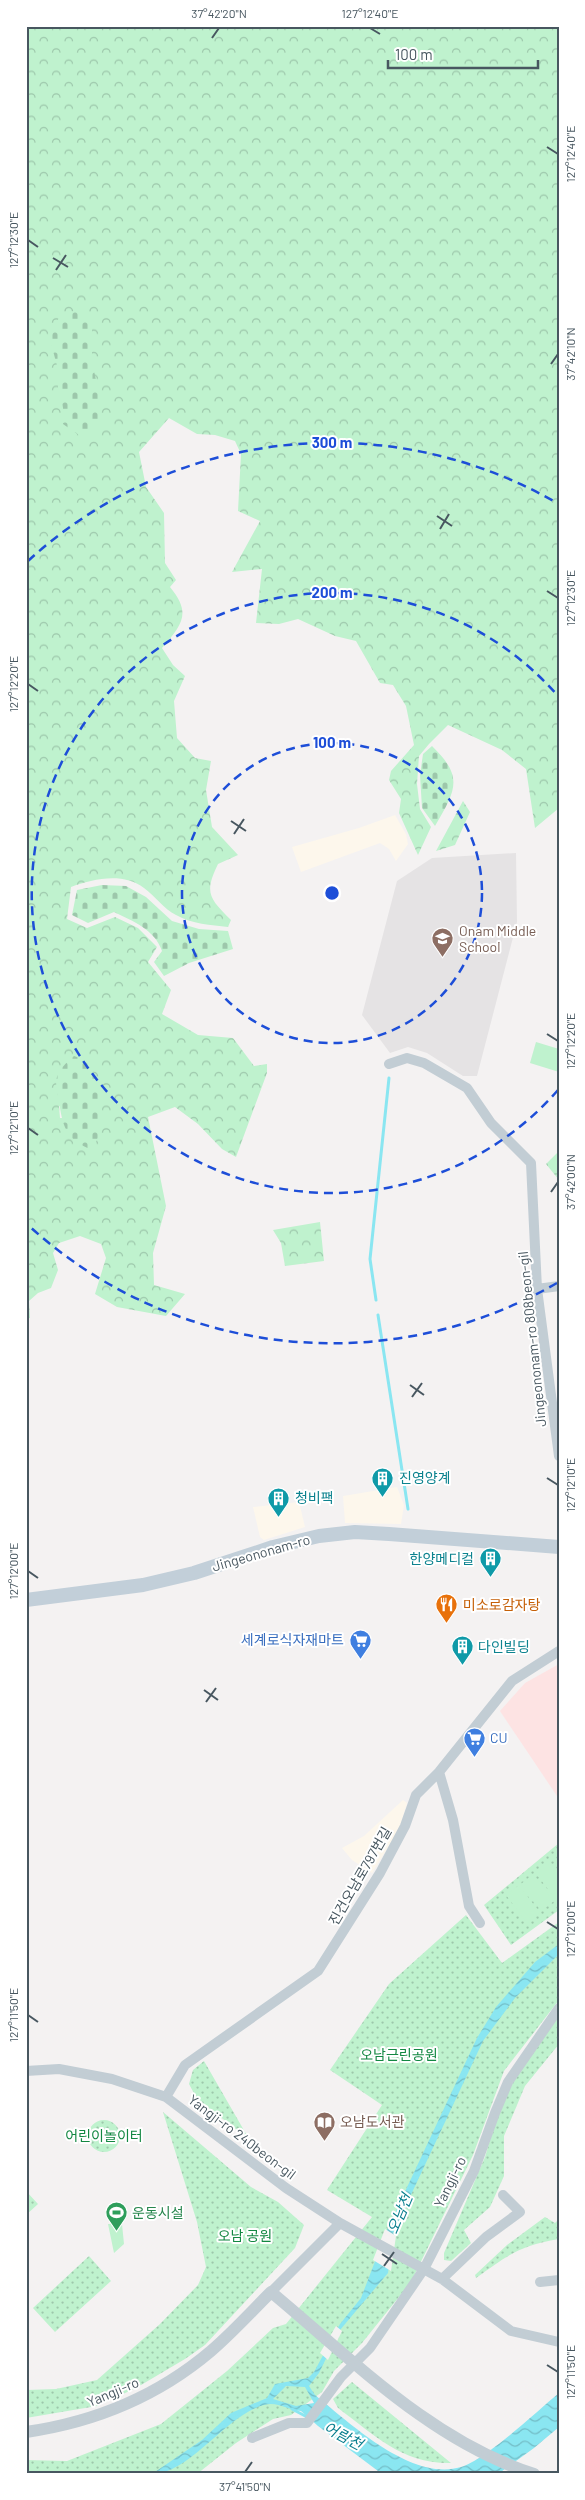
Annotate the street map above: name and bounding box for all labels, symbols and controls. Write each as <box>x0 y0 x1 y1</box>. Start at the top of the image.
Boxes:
text: 37°42'20"N <box>191 6 247 20</box>
text: 127°12'40"E <box>342 6 398 20</box>
scale bar <box>388 38 538 70</box>
text: 100 m <box>395 45 433 63</box>
text: 127°12'40"E <box>563 126 577 182</box>
text: 127°12'30"E <box>6 212 20 268</box>
text: 37°42'10"N <box>563 327 577 381</box>
text: 300 m <box>312 433 352 451</box>
text: 127°12'30"E <box>563 570 577 626</box>
text: 200 m <box>311 583 353 601</box>
text: 127°12'20"E <box>6 656 20 712</box>
text: 100 m <box>313 733 351 751</box>
centre of rings <box>323 884 341 902</box>
place label: Onam Middle School <box>459 922 536 955</box>
school or university icon: Onam Middle School <box>431 927 455 958</box>
text: 127°12'20"E <box>563 1013 577 1069</box>
text: 127°12'10"E <box>6 1101 20 1155</box>
text: 37°42'00"N <box>563 1154 577 1210</box>
street label: Jingeononam-ro 808beon-gil <box>514 1250 549 1428</box>
text: 127°12'10"E <box>563 1458 577 1512</box>
building icon: 진영양계 <box>371 1466 395 1497</box>
place label: 진영양계 <box>399 1469 451 1486</box>
building icon: 청비팩 <box>267 1486 291 1517</box>
place label: 청비팩 <box>295 1489 334 1506</box>
street label: Jingeononam-ro <box>210 1530 312 1575</box>
text: 127°12'00"E <box>6 1542 20 1600</box>
building icon: 한양메디컬 <box>478 1547 502 1578</box>
place label: 한양메디컬 <box>410 1550 474 1567</box>
restaurant icon: 미소로감자탕 <box>435 1593 459 1624</box>
place label: 미소로감자탕 <box>463 1596 540 1613</box>
supermarket icon: 세계로식자재마트 <box>348 1628 372 1659</box>
place label: 세계로식자재마트 <box>241 1631 344 1648</box>
building icon: 다인빌딩 <box>450 1635 474 1666</box>
place label: 다인빌딩 <box>478 1638 530 1655</box>
supermarket icon: CU <box>462 1726 486 1757</box>
place label: CU <box>490 1729 508 1746</box>
street label: 진건오남로797번길 <box>325 1824 395 1928</box>
text: 127°12'00"E <box>563 1900 577 1958</box>
text: 127°11'50"E <box>6 1988 20 2042</box>
park label: 오남근린공원 <box>360 2046 438 2063</box>
street label: Yangji-ro 240beon-gil <box>185 2091 300 2183</box>
library icon: 오남도서관 <box>312 2110 336 2141</box>
place label: 오남도서관 <box>340 2113 405 2130</box>
park label: 어린이놀이터 <box>65 2127 143 2144</box>
street label: Yangji-ro <box>430 2153 469 2210</box>
water label: 오남천 <box>383 2189 416 2236</box>
sports icon: 운동시설 <box>104 2201 128 2232</box>
place label: 운동시설 <box>132 2204 184 2221</box>
park label: 오남 공원 <box>218 2227 272 2244</box>
text: 127°11'50"E <box>563 2345 577 2399</box>
street label: Yangji-ro <box>84 2373 141 2410</box>
water label: 어람천 <box>321 2417 368 2454</box>
text: 37°41'50"N <box>219 2479 271 2493</box>

